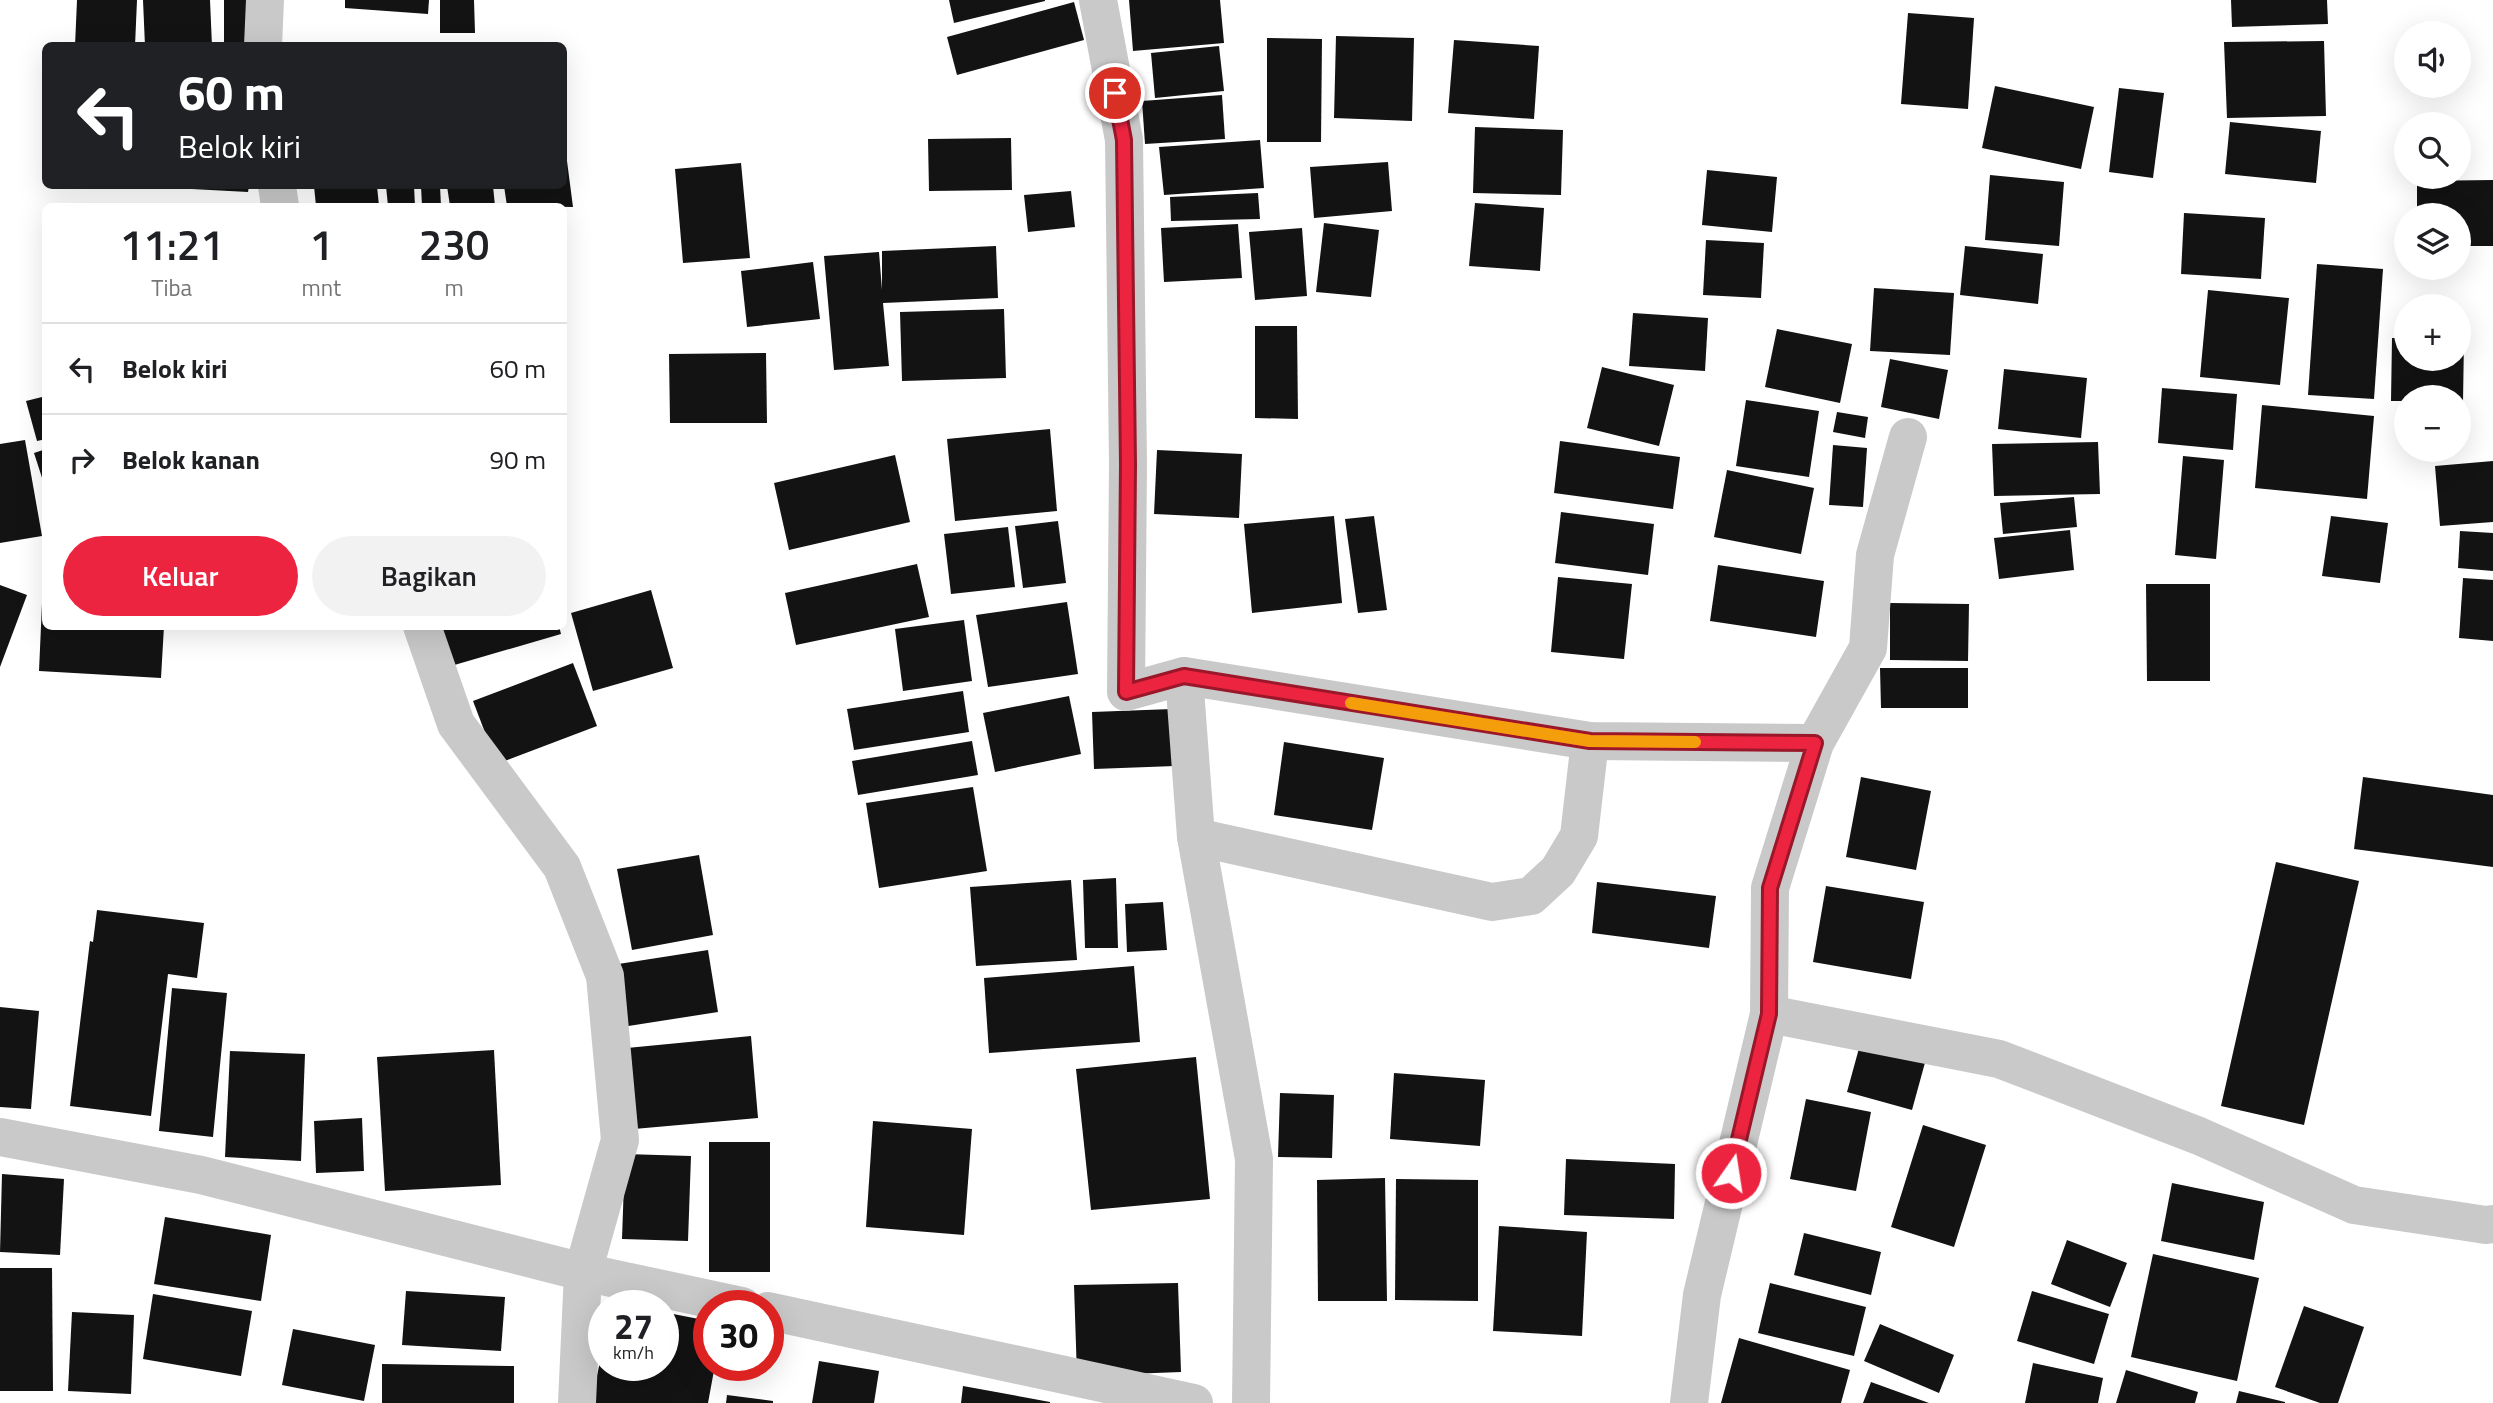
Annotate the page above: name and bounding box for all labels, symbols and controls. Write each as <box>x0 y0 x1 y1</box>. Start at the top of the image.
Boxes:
map controls <box>2394 21 2471 462</box>
button: sound <box>2394 21 2471 98</box>
text: 60 m <box>178 54 285 129</box>
pin <box>1085 63 1145 123</box>
icon: left <box>63 70 154 161</box>
icon: arrive <box>1096 74 1134 112</box>
button: search <box>2394 112 2471 189</box>
text: Belok kiri <box>178 122 301 170</box>
button: layers <box>2394 203 2471 280</box>
text: 11:21 <box>120 212 224 276</box>
text: 1 <box>310 212 333 276</box>
text: 230 <box>419 212 489 276</box>
text: Tiba <box>151 270 192 305</box>
text: mnt <box>301 270 341 305</box>
text: m <box>444 270 464 305</box>
button: + <box>2394 294 2471 371</box>
text: Belok kiri <box>122 349 228 388</box>
text: 60 m <box>489 349 546 388</box>
icon: left <box>63 350 101 388</box>
button: − <box>2394 385 2471 462</box>
text: Belok kanan <box>122 440 260 479</box>
text: 90 m <box>489 440 546 479</box>
icon: right <box>63 441 101 479</box>
button: Keluar <box>63 536 298 616</box>
button: Bagikan <box>312 536 546 616</box>
position arrow <box>1694 1136 1768 1210</box>
speed limit sign: 30 <box>693 1290 784 1381</box>
text: 27 <box>614 1299 653 1353</box>
text: km/h <box>613 1339 654 1366</box>

